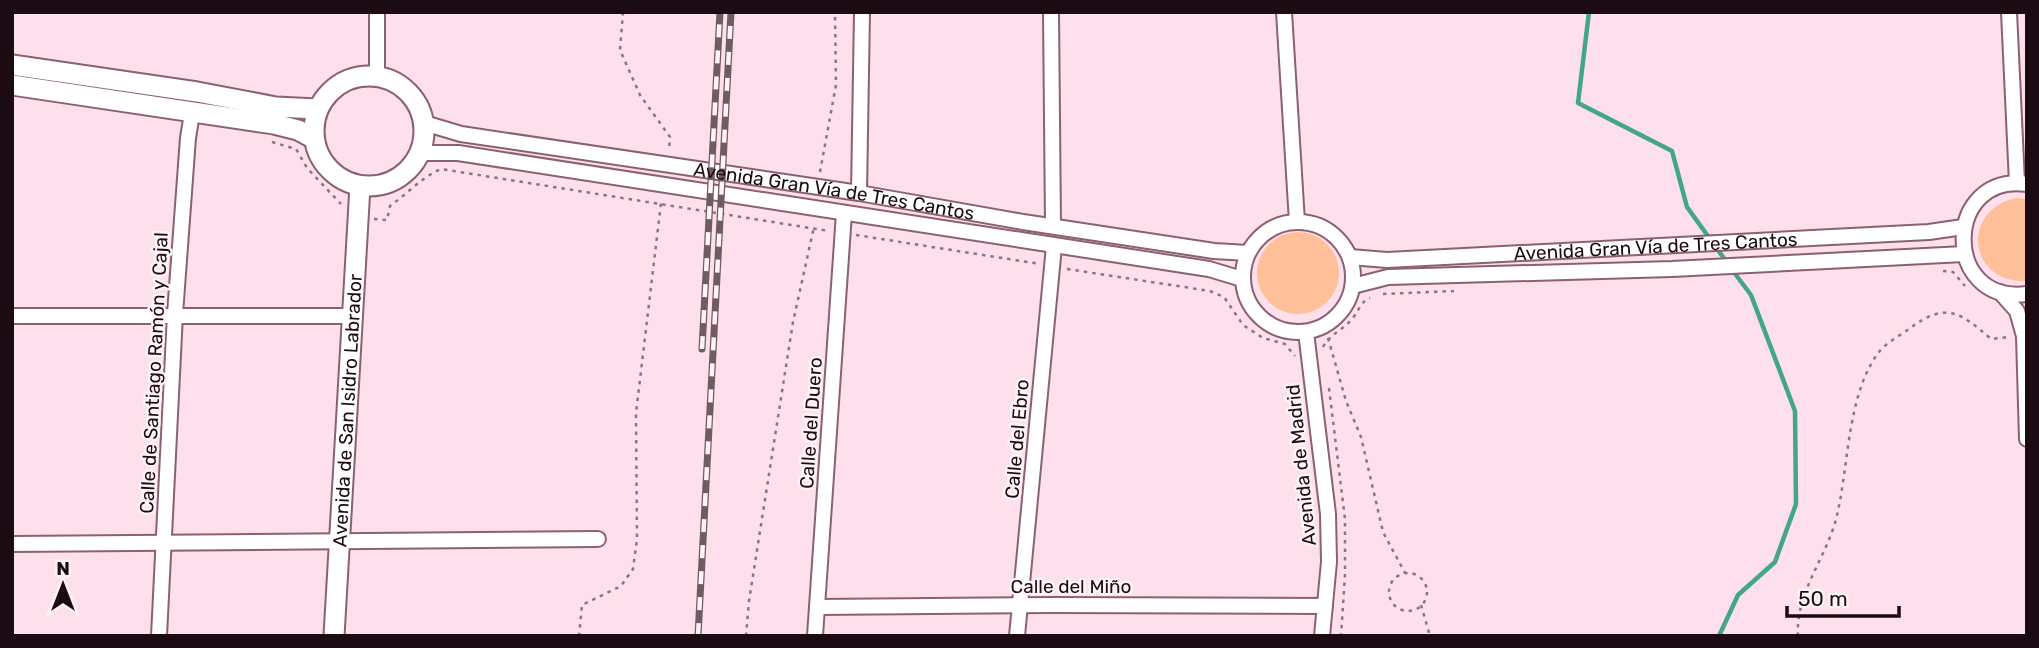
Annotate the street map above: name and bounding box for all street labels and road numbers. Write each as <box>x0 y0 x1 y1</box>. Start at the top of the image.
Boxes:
street label: Avenida Gran Vía de Tres Cantos <box>692 157 976 225</box>
street label: Avenida Gran Vía de Tres Cantos <box>1513 227 1798 265</box>
street label: Calle de Santiago Ramón y Cajal <box>135 232 173 514</box>
street label: Avenida de San Isidro Labrador <box>328 272 366 548</box>
street label: Calle del Duero <box>795 356 827 490</box>
street label: Calle del Ebro <box>1000 378 1034 500</box>
street label: Avenida de Madrid <box>1281 383 1321 547</box>
street label: Calle del Miño <box>1011 575 1132 598</box>

